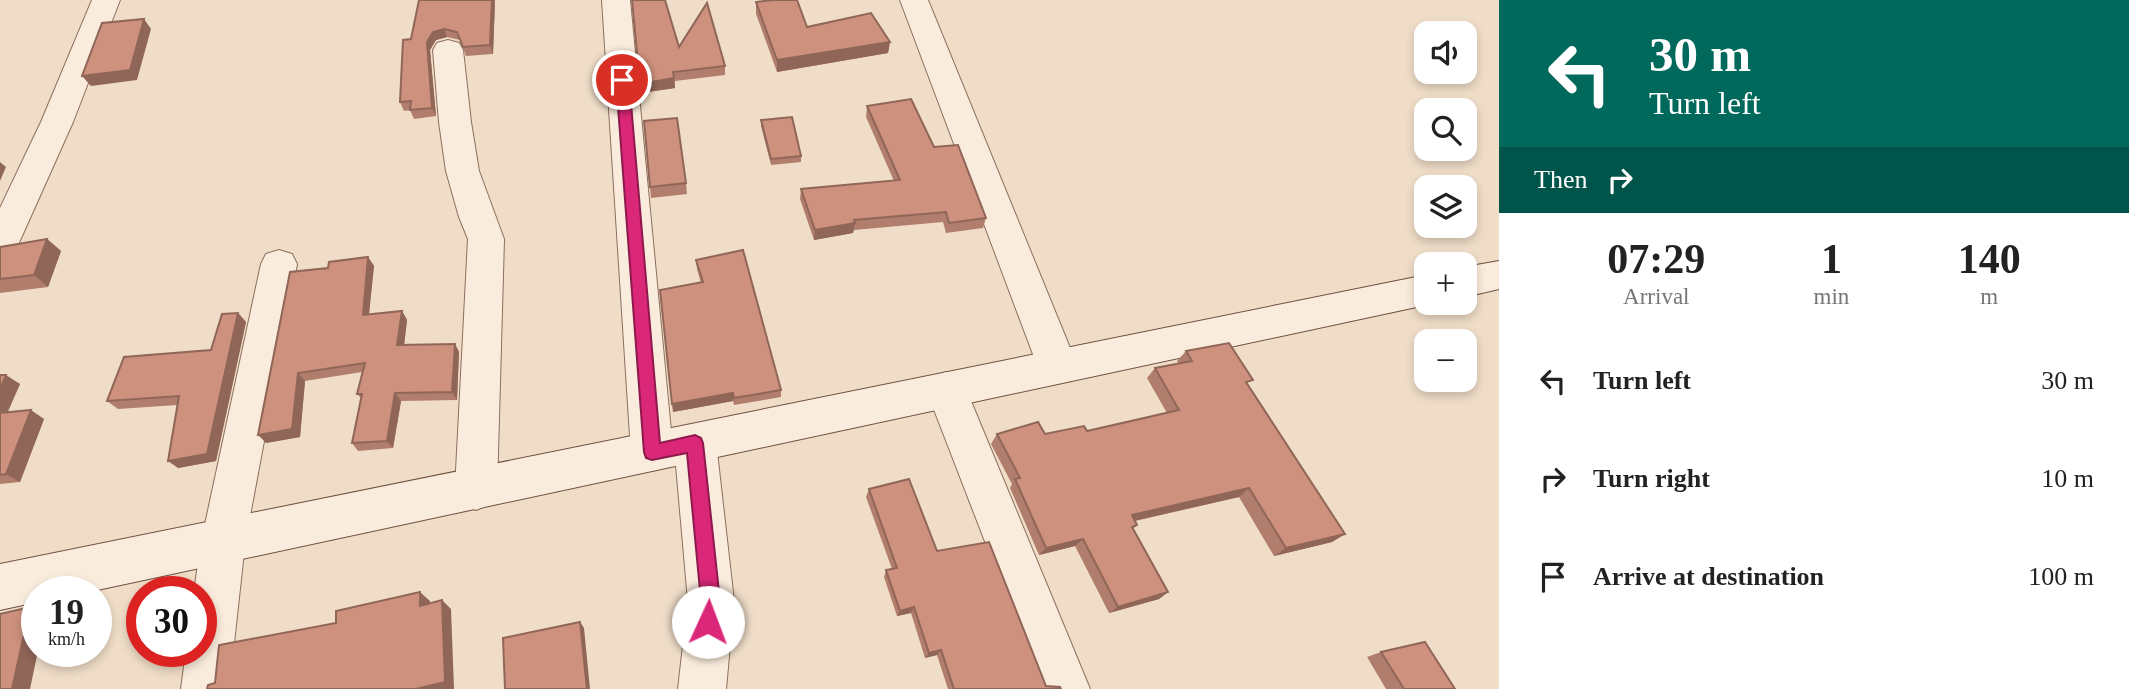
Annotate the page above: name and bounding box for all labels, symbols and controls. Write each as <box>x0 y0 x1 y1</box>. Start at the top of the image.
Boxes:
map controls <box>1414 21 1477 392</box>
button: sound <box>1414 21 1477 84</box>
text: 30 m <box>1649 27 1751 82</box>
icon: left <box>1534 28 1625 119</box>
pin <box>592 50 652 110</box>
icon: arrive <box>603 61 641 99</box>
text: Turn left <box>1649 85 1761 121</box>
button: search <box>1414 98 1477 161</box>
icon: right <box>1601 161 1639 199</box>
text: Then <box>1534 165 1587 194</box>
button: layers <box>1414 175 1477 238</box>
text: 07:29 <box>1607 236 1705 282</box>
text: 1 <box>1821 236 1842 282</box>
text: 140 <box>1958 236 2021 282</box>
button: + <box>1414 252 1477 315</box>
text: Arrival <box>1623 284 1690 309</box>
text: min <box>1814 284 1849 309</box>
text: m <box>1980 284 1998 309</box>
button: − <box>1414 329 1477 392</box>
icon: left <box>1534 362 1572 400</box>
text: Turn left <box>1593 366 1691 395</box>
text: 30 m <box>2041 366 2094 395</box>
icon: right <box>1534 460 1572 498</box>
text: Turn right <box>1593 464 1710 493</box>
text: 10 m <box>2041 464 2094 493</box>
icon: arrive <box>1534 558 1572 596</box>
text: Arrive at destination <box>1593 562 1824 591</box>
text: 100 m <box>2028 562 2094 591</box>
speed limit sign: 30 <box>126 576 217 667</box>
position arrow <box>671 585 745 659</box>
text: 19 <box>49 593 84 632</box>
text: km/h <box>48 629 85 649</box>

